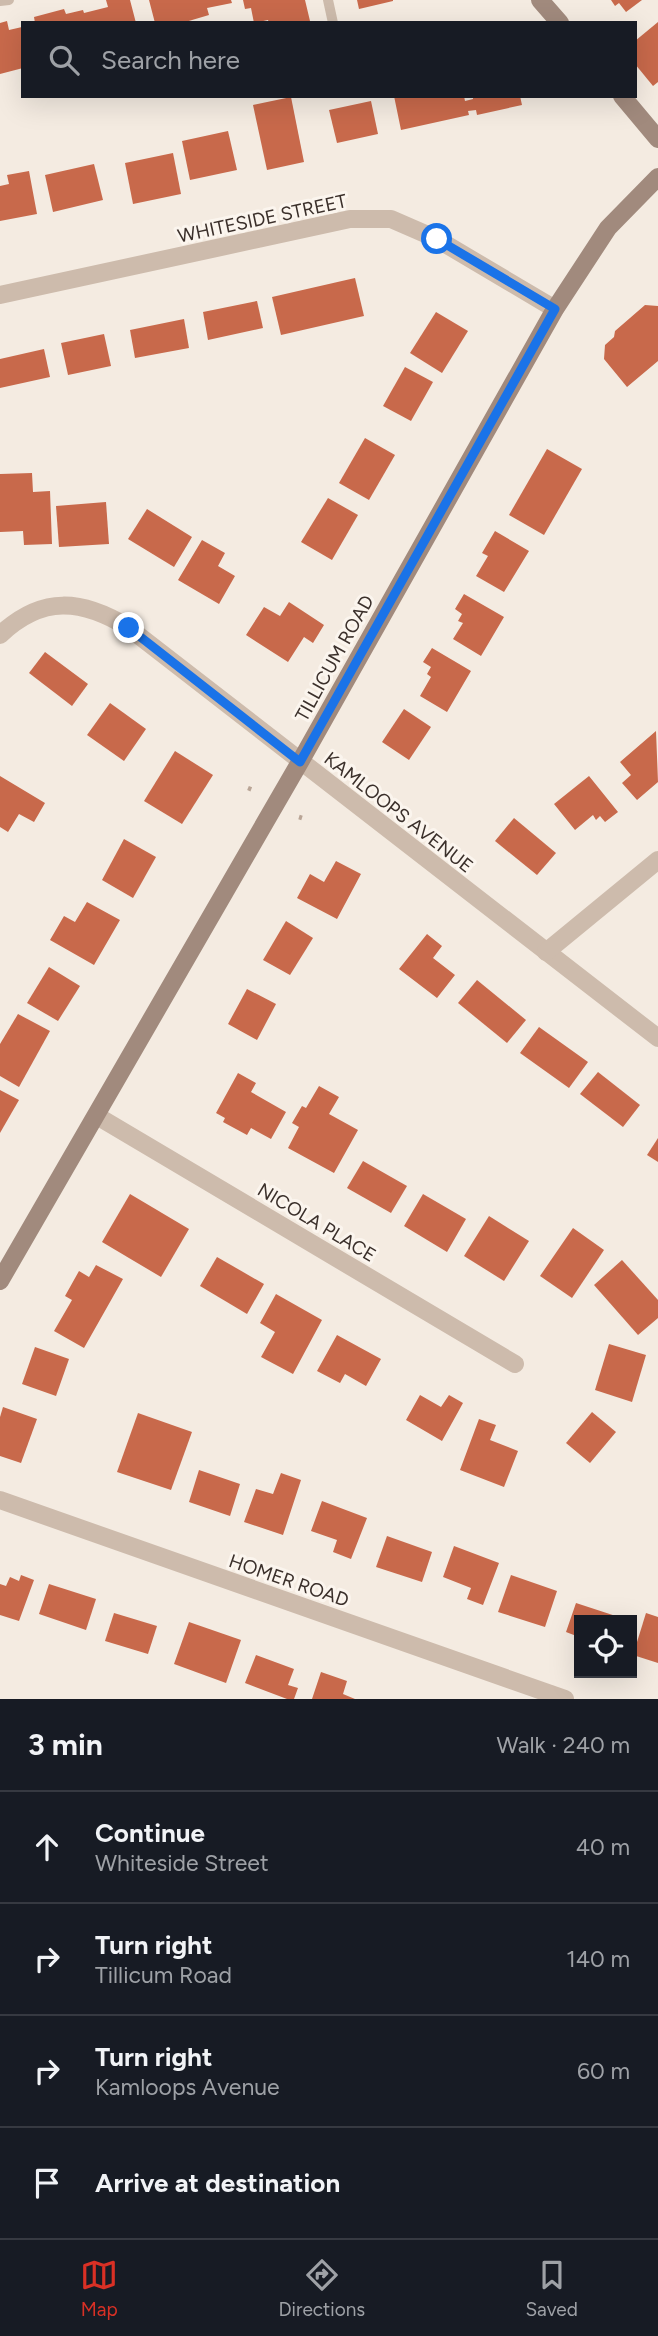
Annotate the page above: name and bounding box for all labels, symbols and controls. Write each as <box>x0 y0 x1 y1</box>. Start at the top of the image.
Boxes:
search box <box>21 21 637 98</box>
icon: search <box>45 41 83 79</box>
text: Search here <box>101 44 240 76</box>
street label: WHITESIDE STREET <box>175 189 349 248</box>
route start <box>421 223 452 254</box>
street label: TILLICUM ROAD <box>290 591 379 725</box>
route end <box>113 612 144 643</box>
street label: KAMLOOPS AVENUE <box>320 747 478 878</box>
street label: NICOLA PLACE <box>253 1178 380 1267</box>
street label: HOMER ROAD <box>226 1549 352 1612</box>
map controls <box>574 1615 637 1678</box>
button: locate <box>574 1615 637 1678</box>
text: 3 min <box>28 1726 103 1763</box>
text: Walk · 240 m <box>497 1731 630 1759</box>
text: Continue <box>95 1817 205 1849</box>
icon: ahead <box>28 1828 66 1866</box>
text: 40 m <box>576 1833 630 1861</box>
text: Whiteside Street <box>95 1849 269 1877</box>
text: Turn right <box>95 1929 212 1961</box>
icon: right <box>28 1940 66 1978</box>
text: 140 m <box>566 1945 630 1973</box>
text: Tillicum Road <box>95 1961 232 1989</box>
text: Turn right <box>95 2041 212 2073</box>
icon: right <box>28 2052 66 2090</box>
text: 60 m <box>577 2057 630 2085</box>
text: Kamloops Avenue <box>95 2073 280 2101</box>
icon: arrive <box>28 2164 66 2202</box>
text: Arrive at destination <box>95 2167 340 2199</box>
tab: Map <box>80 2256 118 2321</box>
tab: Directions <box>278 2256 365 2321</box>
tab: Saved <box>525 2256 578 2321</box>

